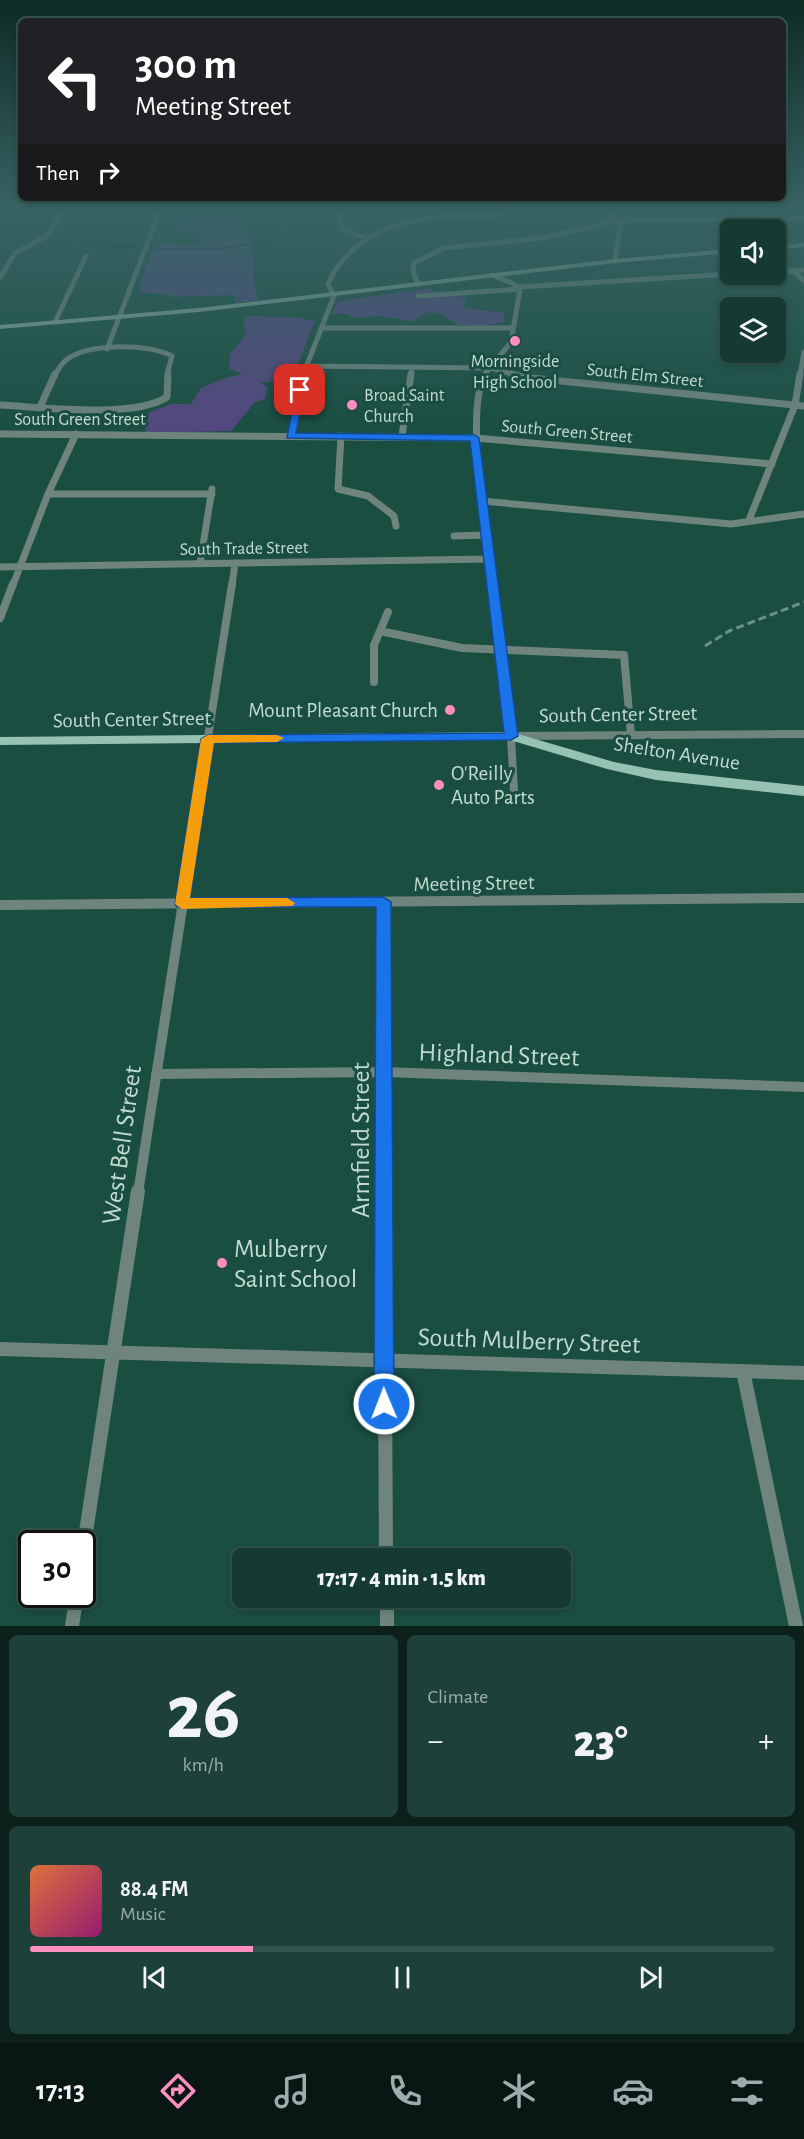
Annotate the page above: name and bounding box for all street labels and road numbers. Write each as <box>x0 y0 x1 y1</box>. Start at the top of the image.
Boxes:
street label: South Elm Street <box>586 361 704 391</box>
street label: South Green Street <box>14 411 146 429</box>
street label: South Green Street <box>501 417 634 447</box>
street label: South Trade Street <box>179 539 309 559</box>
street label: South Center Street <box>539 703 698 726</box>
street label: South Center Street <box>53 708 212 731</box>
street label: Shelton Avenue <box>612 733 742 774</box>
street label: Meeting Street <box>413 872 535 895</box>
street label: Highland Street <box>418 1039 580 1071</box>
street label: Armfield Street <box>348 1062 374 1218</box>
street label: West Bell Street <box>98 1064 146 1226</box>
street label: South Mulberry Street <box>417 1324 641 1358</box>

